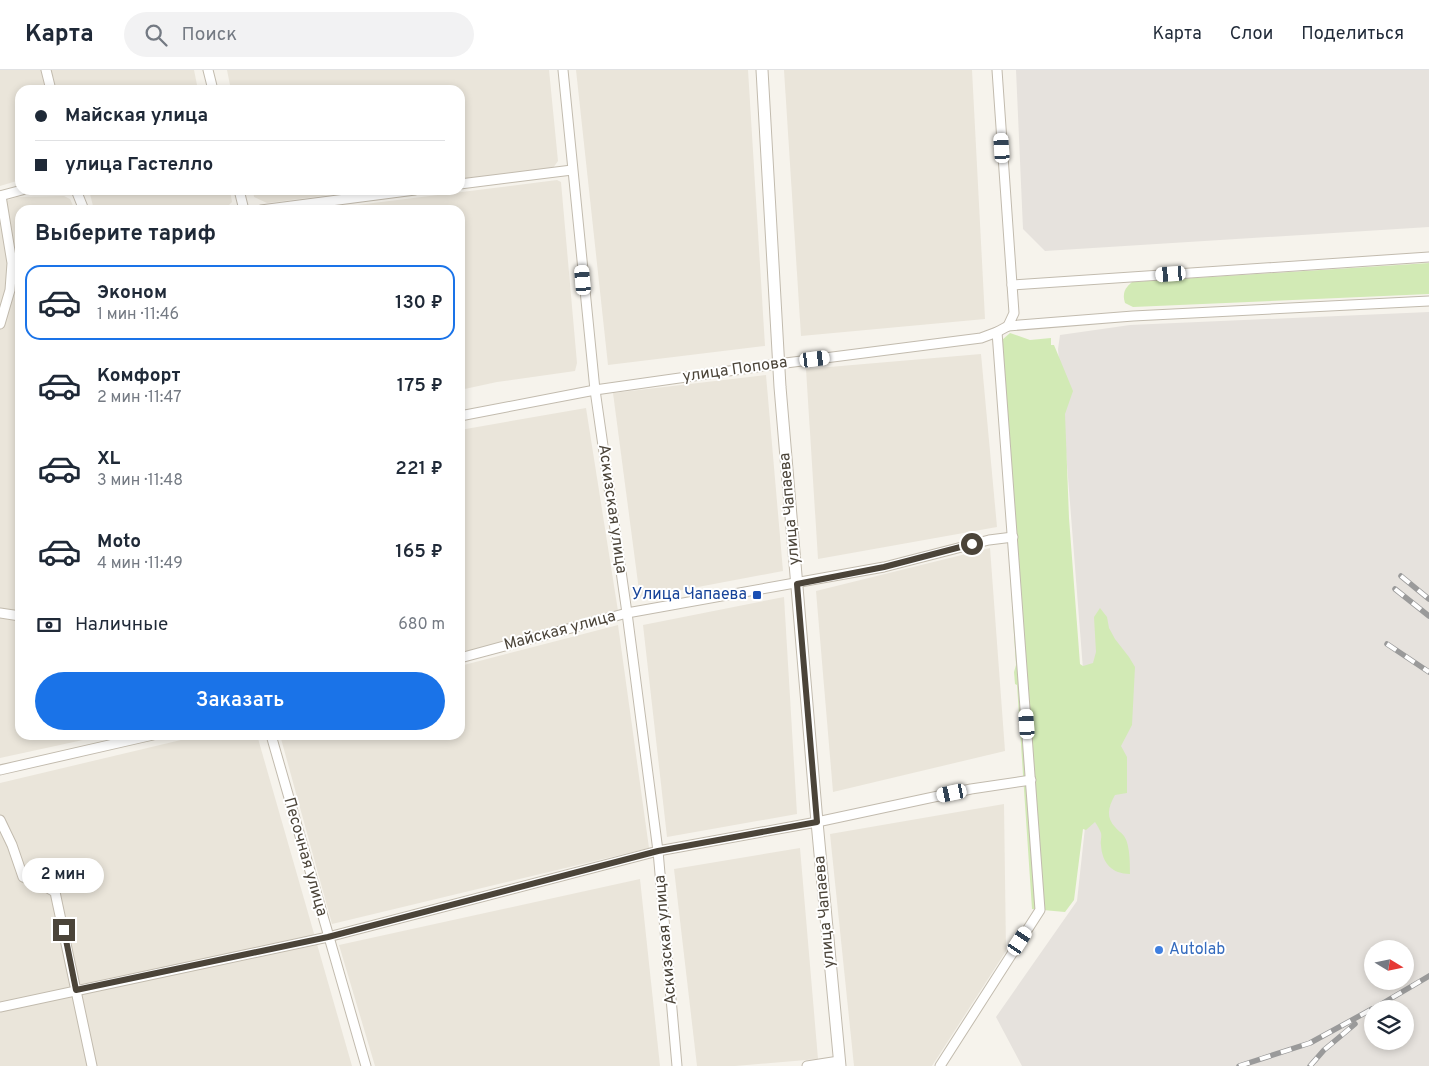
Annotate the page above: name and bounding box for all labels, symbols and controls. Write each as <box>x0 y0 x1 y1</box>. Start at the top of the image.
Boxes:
search box <box>124 12 474 57</box>
text: Карта <box>25 20 94 50</box>
icon: search <box>142 21 170 49</box>
text: Поиск <box>182 23 237 47</box>
text: Карта <box>1152 23 1202 46</box>
text: Слои <box>1230 23 1273 46</box>
text: Поделиться <box>1301 23 1404 46</box>
text: Майская улица <box>65 104 208 128</box>
car <box>993 133 1010 163</box>
text: улица Гастелло <box>65 153 213 177</box>
text: Выберите тариф <box>35 221 216 248</box>
car <box>574 264 591 296</box>
car <box>1155 265 1186 283</box>
icon: car <box>37 280 82 325</box>
text: Эконом <box>97 281 167 305</box>
text: 130 ₽ <box>395 291 443 315</box>
text: 1 мин · 11:46 <box>97 305 179 325</box>
car <box>799 350 830 368</box>
street label: улица Попова <box>681 353 789 387</box>
icon: car <box>37 363 82 408</box>
text: Комфорт <box>97 364 180 388</box>
text: 175 ₽ <box>397 374 443 398</box>
text: 2 мин · 11:47 <box>97 388 182 408</box>
street label: Аскизская улица <box>593 443 631 575</box>
icon: car <box>37 446 82 491</box>
text: XL <box>97 447 120 471</box>
street label: улица Чапаева <box>775 452 805 566</box>
text: 221 ₽ <box>395 457 443 481</box>
text: 3 мин · 11:48 <box>97 471 183 491</box>
icon: car <box>37 529 82 574</box>
text: Moto <box>97 530 141 554</box>
route start <box>961 533 983 555</box>
text: 165 ₽ <box>395 540 443 564</box>
text: 4 мин · 11:49 <box>97 554 183 574</box>
place label: Улица Чапаева <box>632 585 747 605</box>
marker: Улица Чапаева <box>751 589 763 601</box>
street label: Майская улица <box>502 606 618 656</box>
icon: cash <box>35 611 63 639</box>
text: Наличные <box>75 613 168 637</box>
text: 680 m <box>398 615 445 635</box>
button: Заказать <box>35 672 445 730</box>
car <box>1018 709 1035 739</box>
car <box>935 783 968 803</box>
street label: Песочная улица <box>278 795 332 919</box>
street label: улица Чапаева <box>810 855 840 969</box>
callout: 2 мин <box>23 858 105 892</box>
text: 2 мин <box>41 865 85 885</box>
street label: Аскизская улица <box>650 874 682 1006</box>
route end <box>53 919 75 941</box>
car <box>1005 924 1034 958</box>
place label: Autolab <box>1169 940 1225 960</box>
north arrow <box>1364 940 1414 990</box>
map controls <box>1364 940 1414 1050</box>
marker: Autolab <box>1153 944 1165 956</box>
button: layers <box>1364 1000 1414 1050</box>

